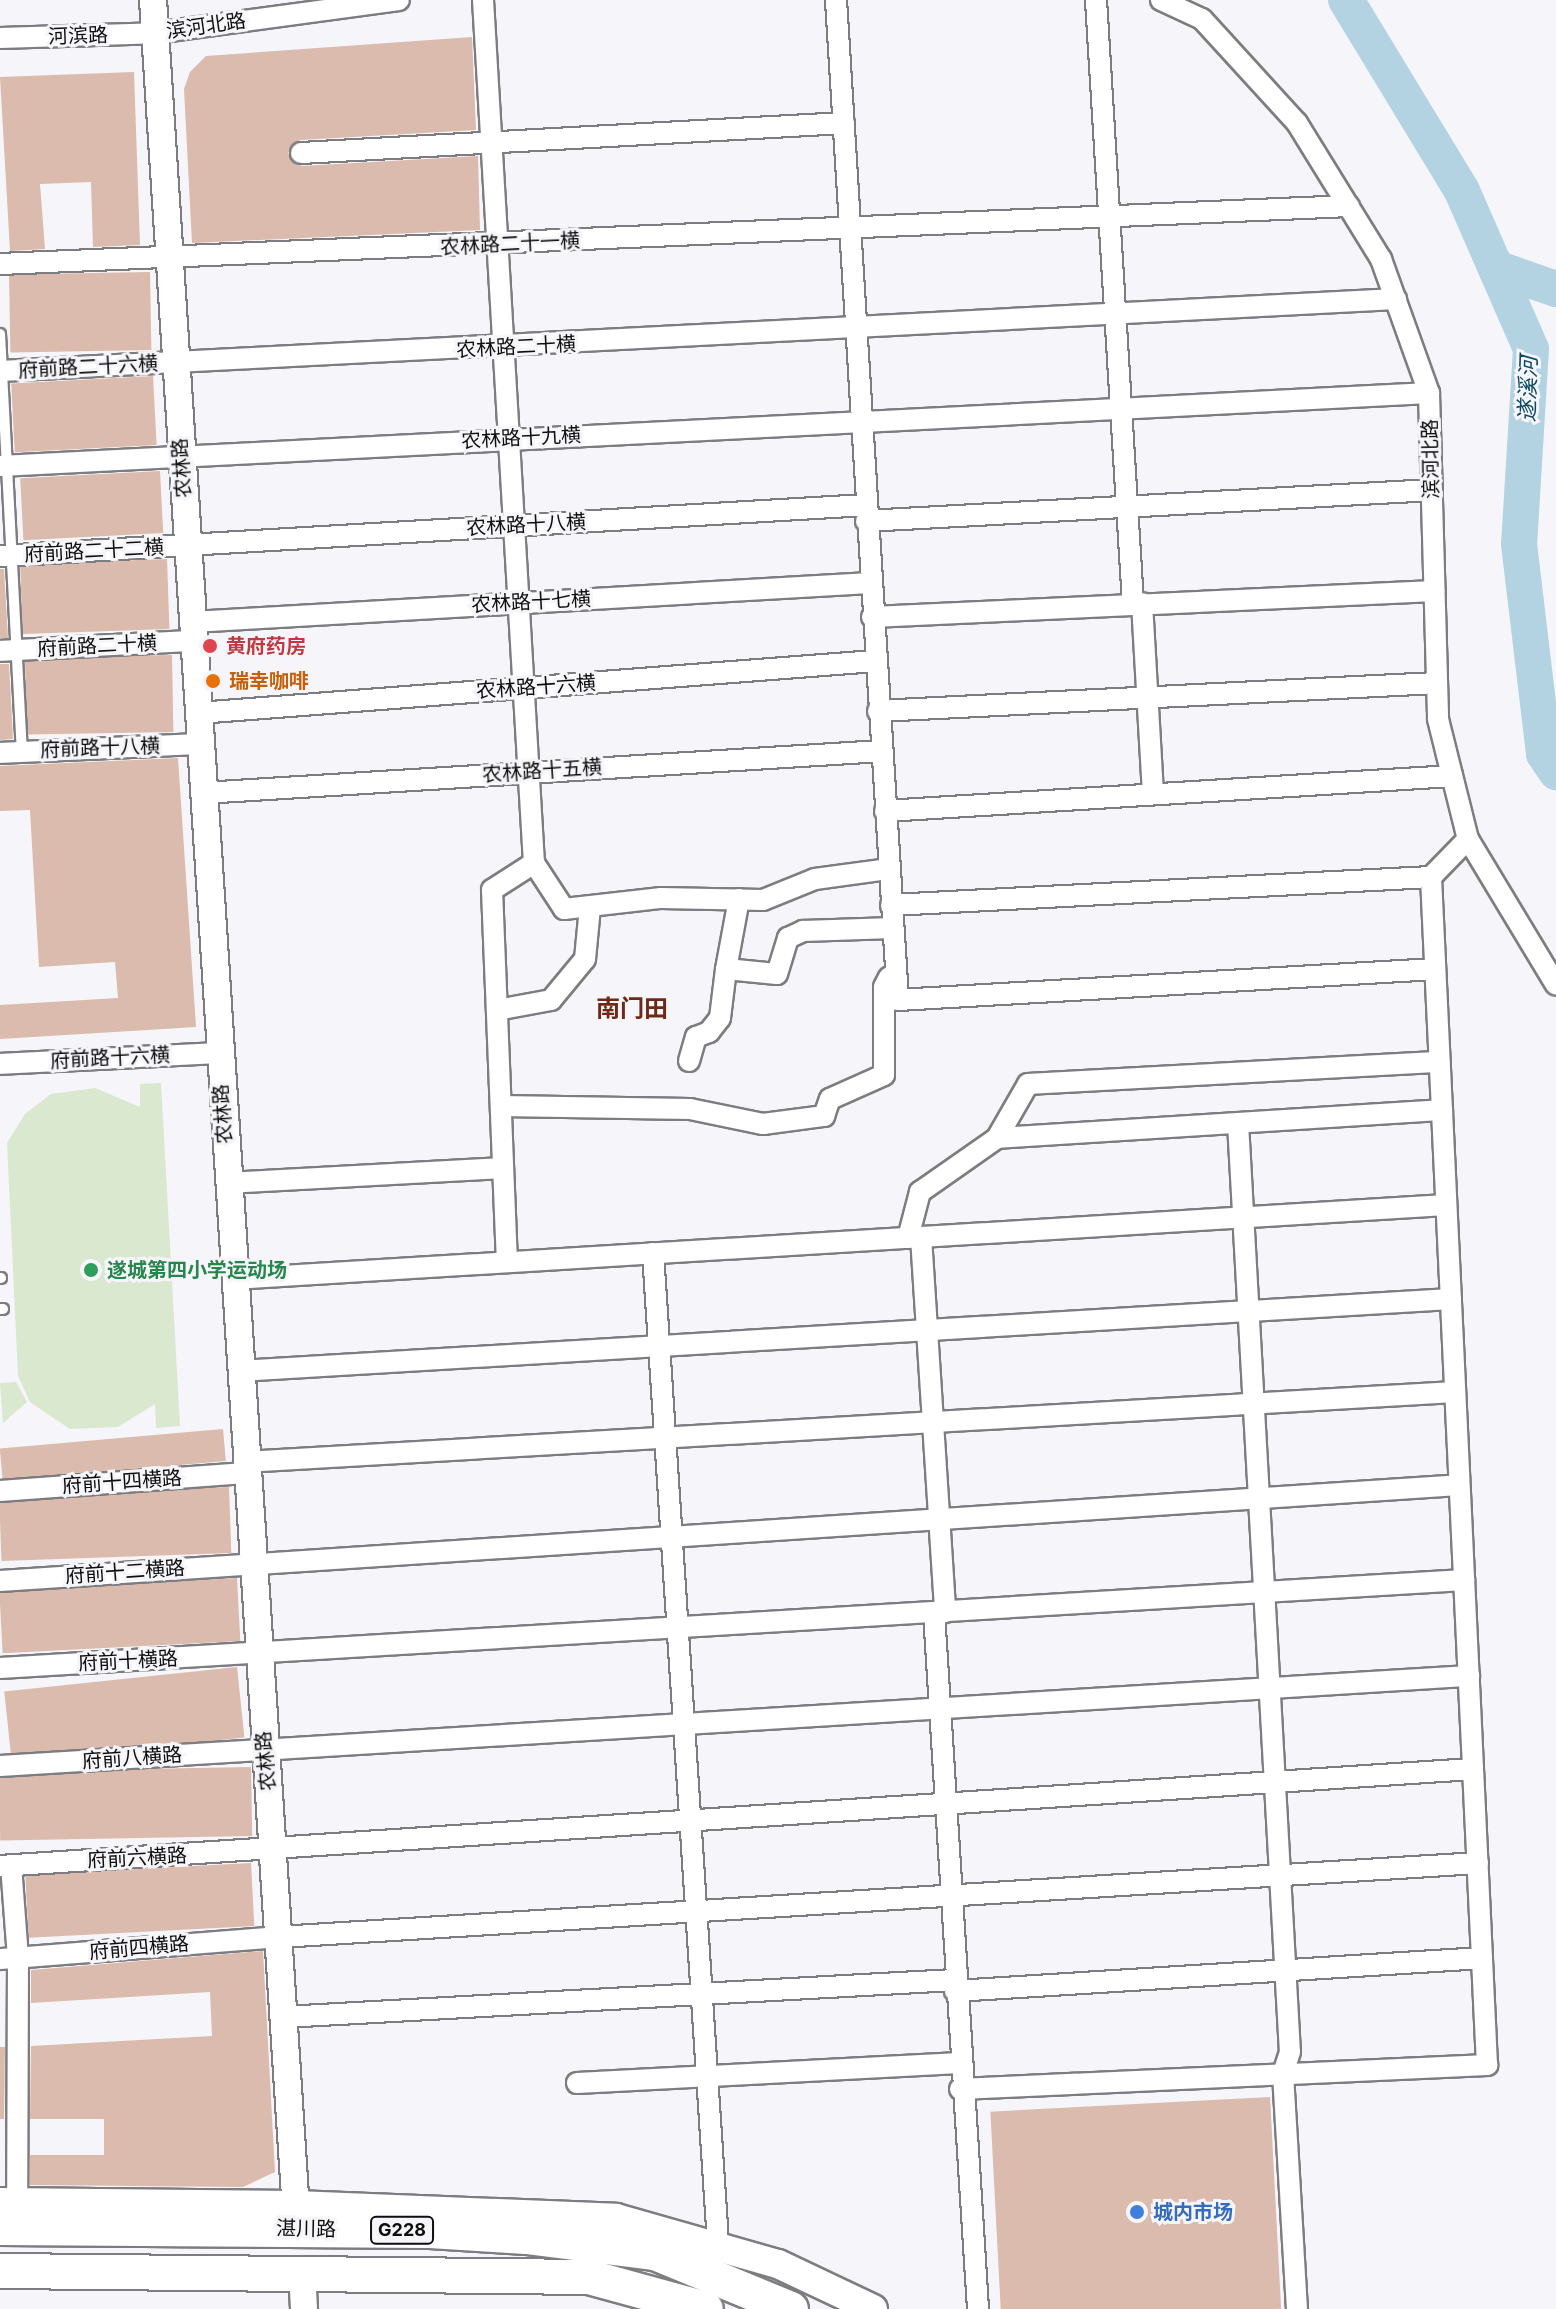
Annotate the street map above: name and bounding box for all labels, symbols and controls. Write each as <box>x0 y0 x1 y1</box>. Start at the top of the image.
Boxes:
street label: 滨河北路 <box>165 9 247 43</box>
street label: 河滨路 <box>48 23 108 49</box>
street label: 农林路二十一横 <box>439 228 581 260</box>
street label: 农林路二十横 <box>455 332 577 362</box>
street label: 府前路二十六横 <box>17 351 159 383</box>
water label: 遂溪河 <box>1514 356 1542 422</box>
street label: 滨河北路 <box>1418 419 1444 499</box>
street label: 农林路十九横 <box>460 423 582 453</box>
street label: 农林路 <box>168 437 196 499</box>
street label: 农林路十八横 <box>465 510 587 540</box>
street label: 府前路二十二横 <box>23 535 165 567</box>
street label: 农林路十七横 <box>470 587 592 617</box>
street label: 府前路二十横 <box>36 631 158 661</box>
place label: 黄府药房 <box>226 634 306 658</box>
marker: 黄府药房 <box>201 637 219 655</box>
place label: 瑞幸咖啡 <box>229 669 309 693</box>
street label: 农林路十六横 <box>475 671 597 703</box>
marker: 瑞幸咖啡 <box>204 672 222 690</box>
street label: 府前路十八横 <box>40 734 160 762</box>
street label: 农林路十五横 <box>481 755 603 787</box>
district label: 南门田 <box>596 995 668 1023</box>
street label: 府前路十六横 <box>49 1043 171 1073</box>
street label: 农林路 <box>209 1083 237 1145</box>
place label: 遂城第四小学运动场 <box>107 1258 287 1282</box>
marker: 遂城第四小学运动场 <box>82 1261 100 1279</box>
street label: 府前十四横路 <box>61 1466 183 1498</box>
street label: 府前十二横路 <box>64 1556 186 1588</box>
street label: 府前十横路 <box>77 1646 179 1676</box>
street label: 农林路 <box>251 1730 281 1792</box>
street label: 府前八横路 <box>81 1743 183 1773</box>
street label: 府前六横路 <box>86 1843 188 1873</box>
street label: 府前四横路 <box>88 1932 190 1964</box>
place label: 城内市场 <box>1153 2200 1233 2224</box>
marker: 城内市场 <box>1128 2203 1146 2221</box>
street label: 湛川路 <box>276 2216 336 2242</box>
road number: G228 <box>370 2216 434 2244</box>

